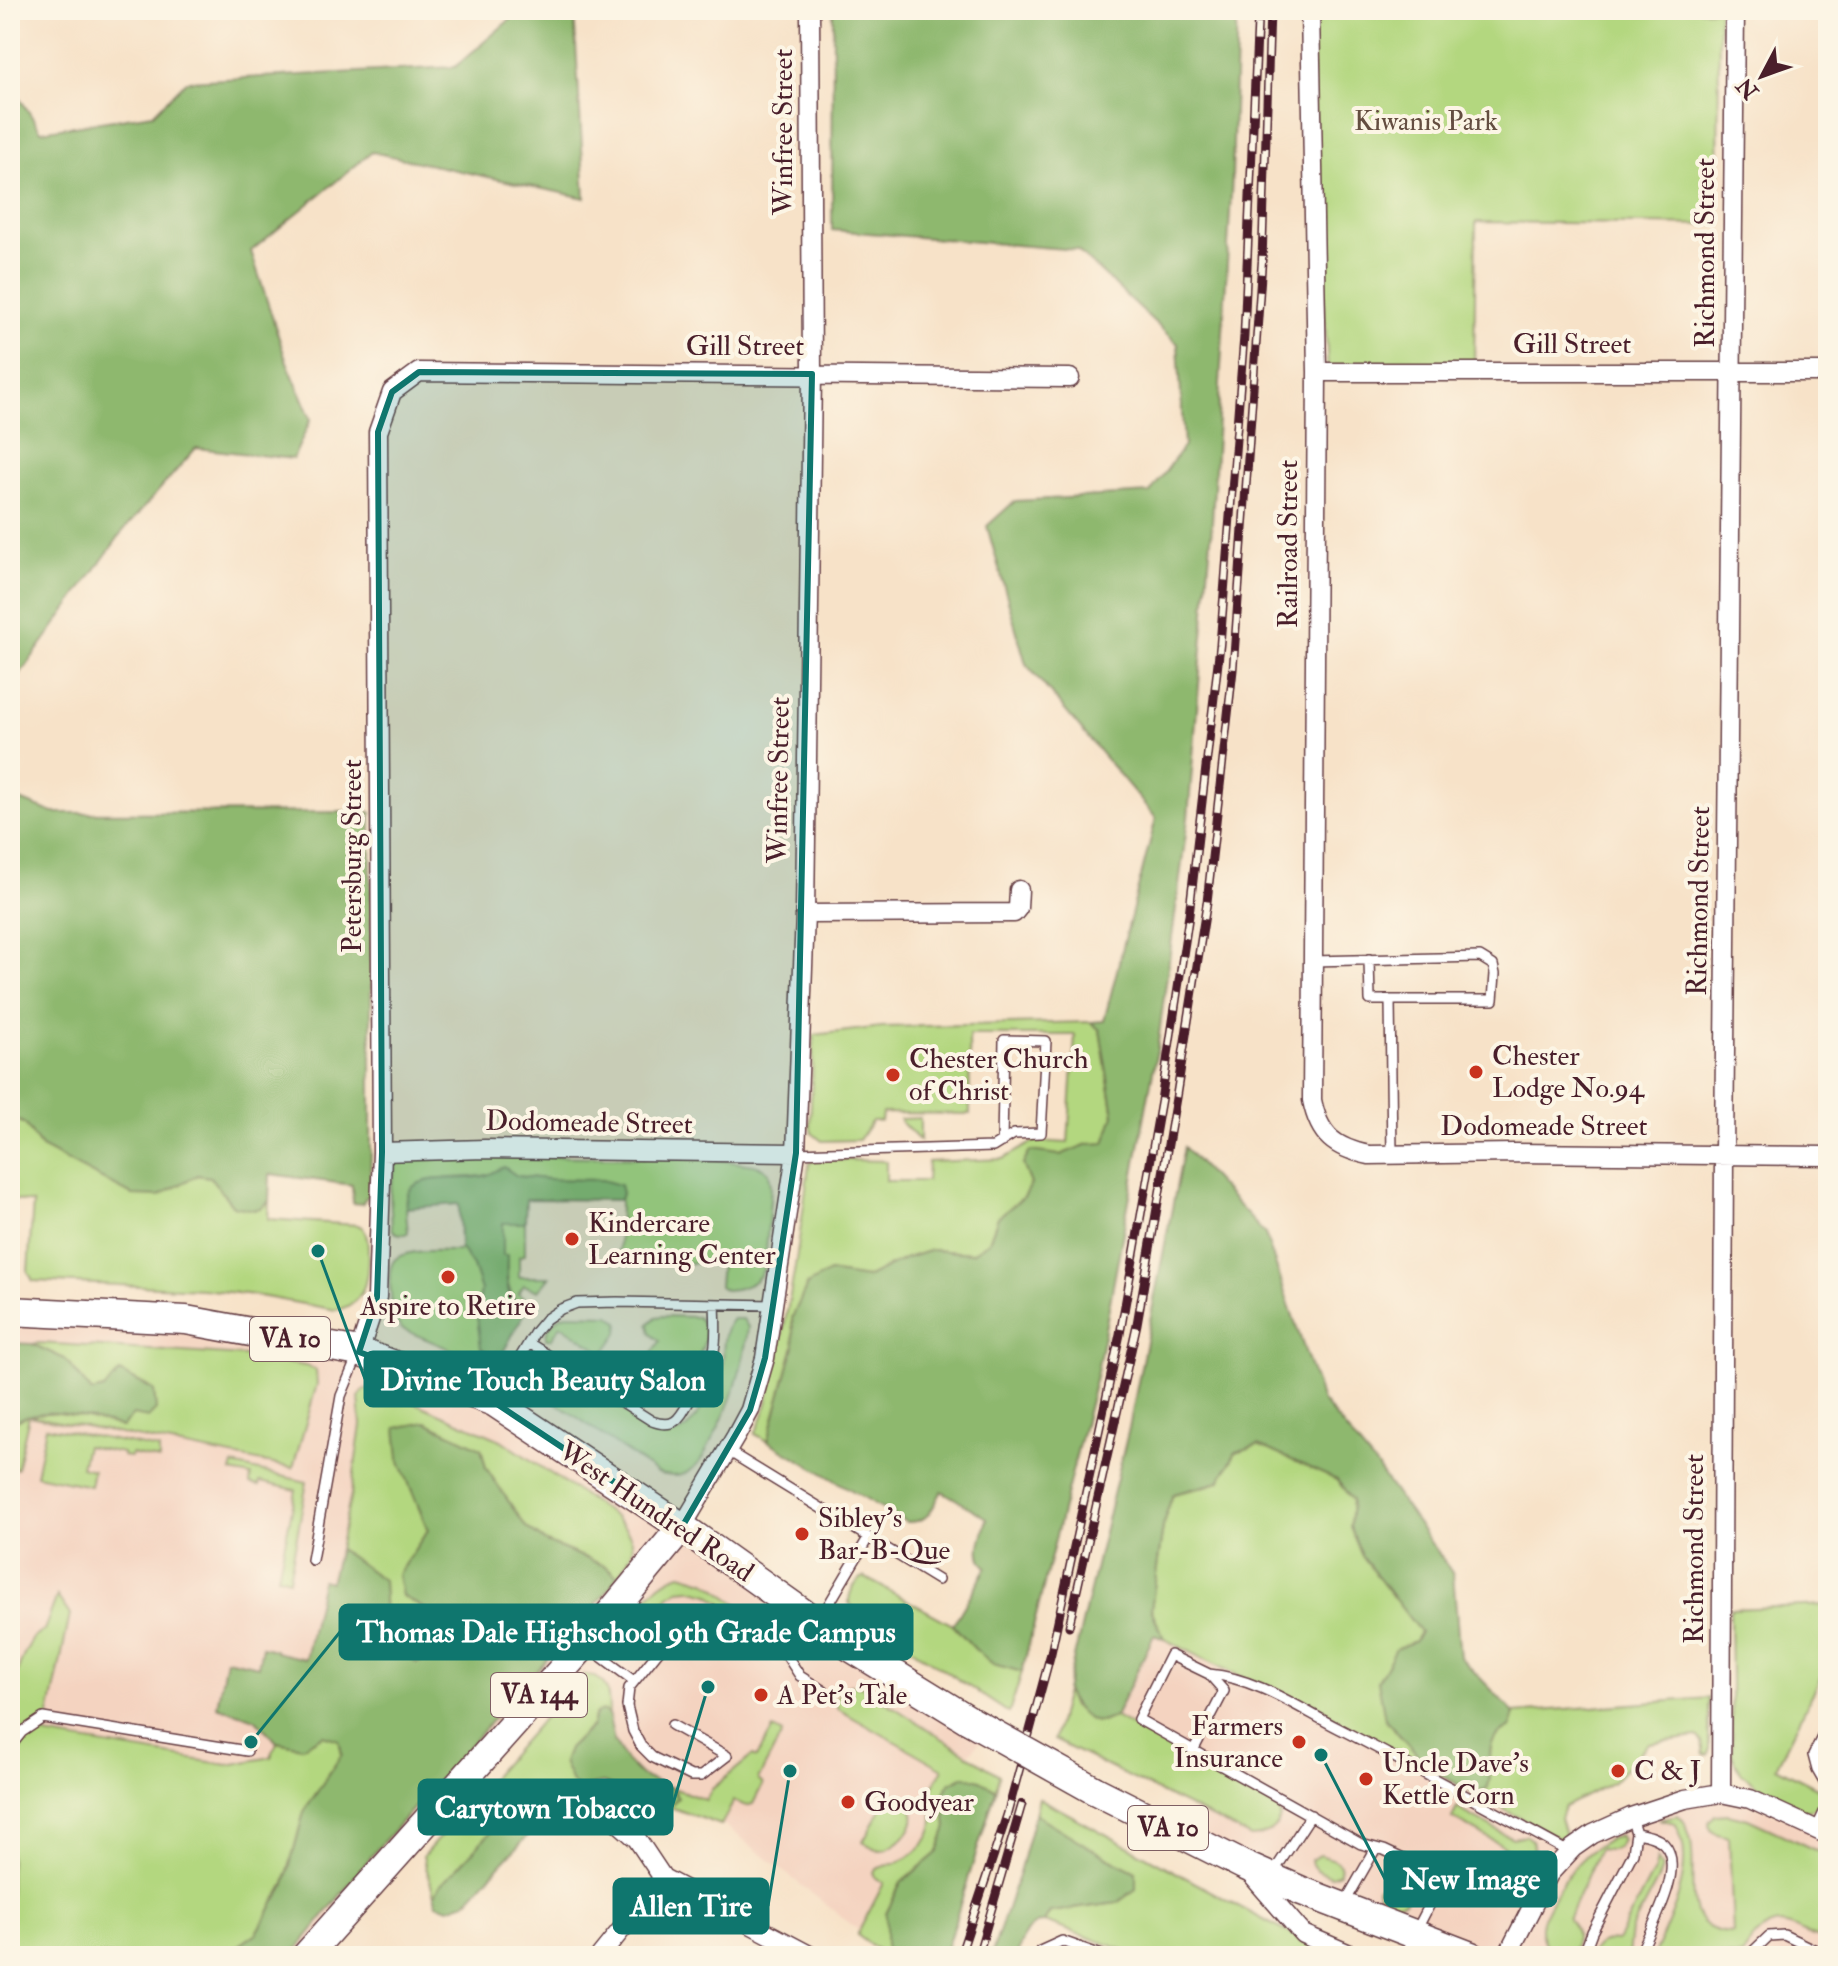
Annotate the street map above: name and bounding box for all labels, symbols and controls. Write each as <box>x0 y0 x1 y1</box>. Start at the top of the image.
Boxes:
north arrow <box>1722 36 1802 116</box>
street label: Winfree Street <box>766 49 801 216</box>
text: N <box>1730 72 1765 106</box>
park label: Kiwanis Park <box>1354 104 1499 139</box>
street label: Richmond Street <box>1688 158 1723 348</box>
street label: Gill Street <box>1513 327 1631 362</box>
street label: Gill Street <box>686 329 804 364</box>
street label: Railroad Street <box>1271 460 1306 628</box>
street label: Winfree Street <box>760 696 798 865</box>
street label: Petersburg Street <box>335 759 370 953</box>
street label: Richmond Street <box>1680 806 1718 996</box>
place label: Chester Lodge No.94 <box>1492 1039 1646 1106</box>
place label: Chester Church of Christ <box>909 1042 1089 1109</box>
marker: Chester Lodge No.94 <box>1467 1063 1485 1081</box>
marker: Chester Church of Christ <box>884 1066 902 1084</box>
street label: Dodomeade Street <box>485 1104 693 1142</box>
street label: Dodomeade Street <box>1440 1109 1648 1144</box>
place label: Kindercare Learning Center <box>588 1206 776 1273</box>
marker: Kindercare Learning Center <box>563 1230 581 1248</box>
marker: Aspire to Retire <box>439 1268 457 1286</box>
place label: Aspire to Retire <box>359 1289 536 1324</box>
road number: VA 10 <box>250 1317 330 1361</box>
callout: Divine Touch Beauty Salon <box>365 1352 722 1406</box>
text: Divine Touch Beauty Salon <box>380 1362 706 1399</box>
street label: West Hundred Road <box>551 1433 760 1590</box>
street label: Richmond Street <box>1677 1454 1712 1644</box>
place label: Sibley's Bar-B-Que <box>818 1501 950 1568</box>
marker: Sibley's Bar-B-Que <box>793 1525 811 1543</box>
callout: Thomas Dale Highschool 9th Grade Campus <box>340 1605 912 1659</box>
text: Thomas Dale Highschool 9th Grade Campus <box>355 1614 896 1651</box>
road number: VA 144 <box>491 1673 587 1717</box>
place label: A Pet’s Tale <box>776 1678 908 1713</box>
marker: A Pet’s Tale <box>752 1686 770 1704</box>
place label: Farmers Insurance <box>1174 1709 1283 1776</box>
marker: Farmers Insurance <box>1290 1733 1308 1751</box>
place label: Uncle Dave's Kettle Corn <box>1382 1746 1529 1813</box>
place label: C & J <box>1634 1754 1701 1789</box>
marker: C & J <box>1609 1762 1627 1780</box>
marker: Uncle Dave's Kettle Corn <box>1357 1770 1375 1788</box>
callout: Carytown Tobacco <box>419 1780 672 1834</box>
place label: Goodyear <box>864 1785 975 1820</box>
text: Carytown Tobacco <box>434 1790 656 1827</box>
marker: Goodyear <box>839 1793 857 1811</box>
road number: VA 10 <box>1128 1806 1208 1850</box>
callout: New Image <box>1385 1852 1556 1906</box>
text: New Image <box>1401 1861 1541 1898</box>
callout: Allen Tire <box>614 1879 768 1933</box>
text: Allen Tire <box>628 1888 753 1925</box>

